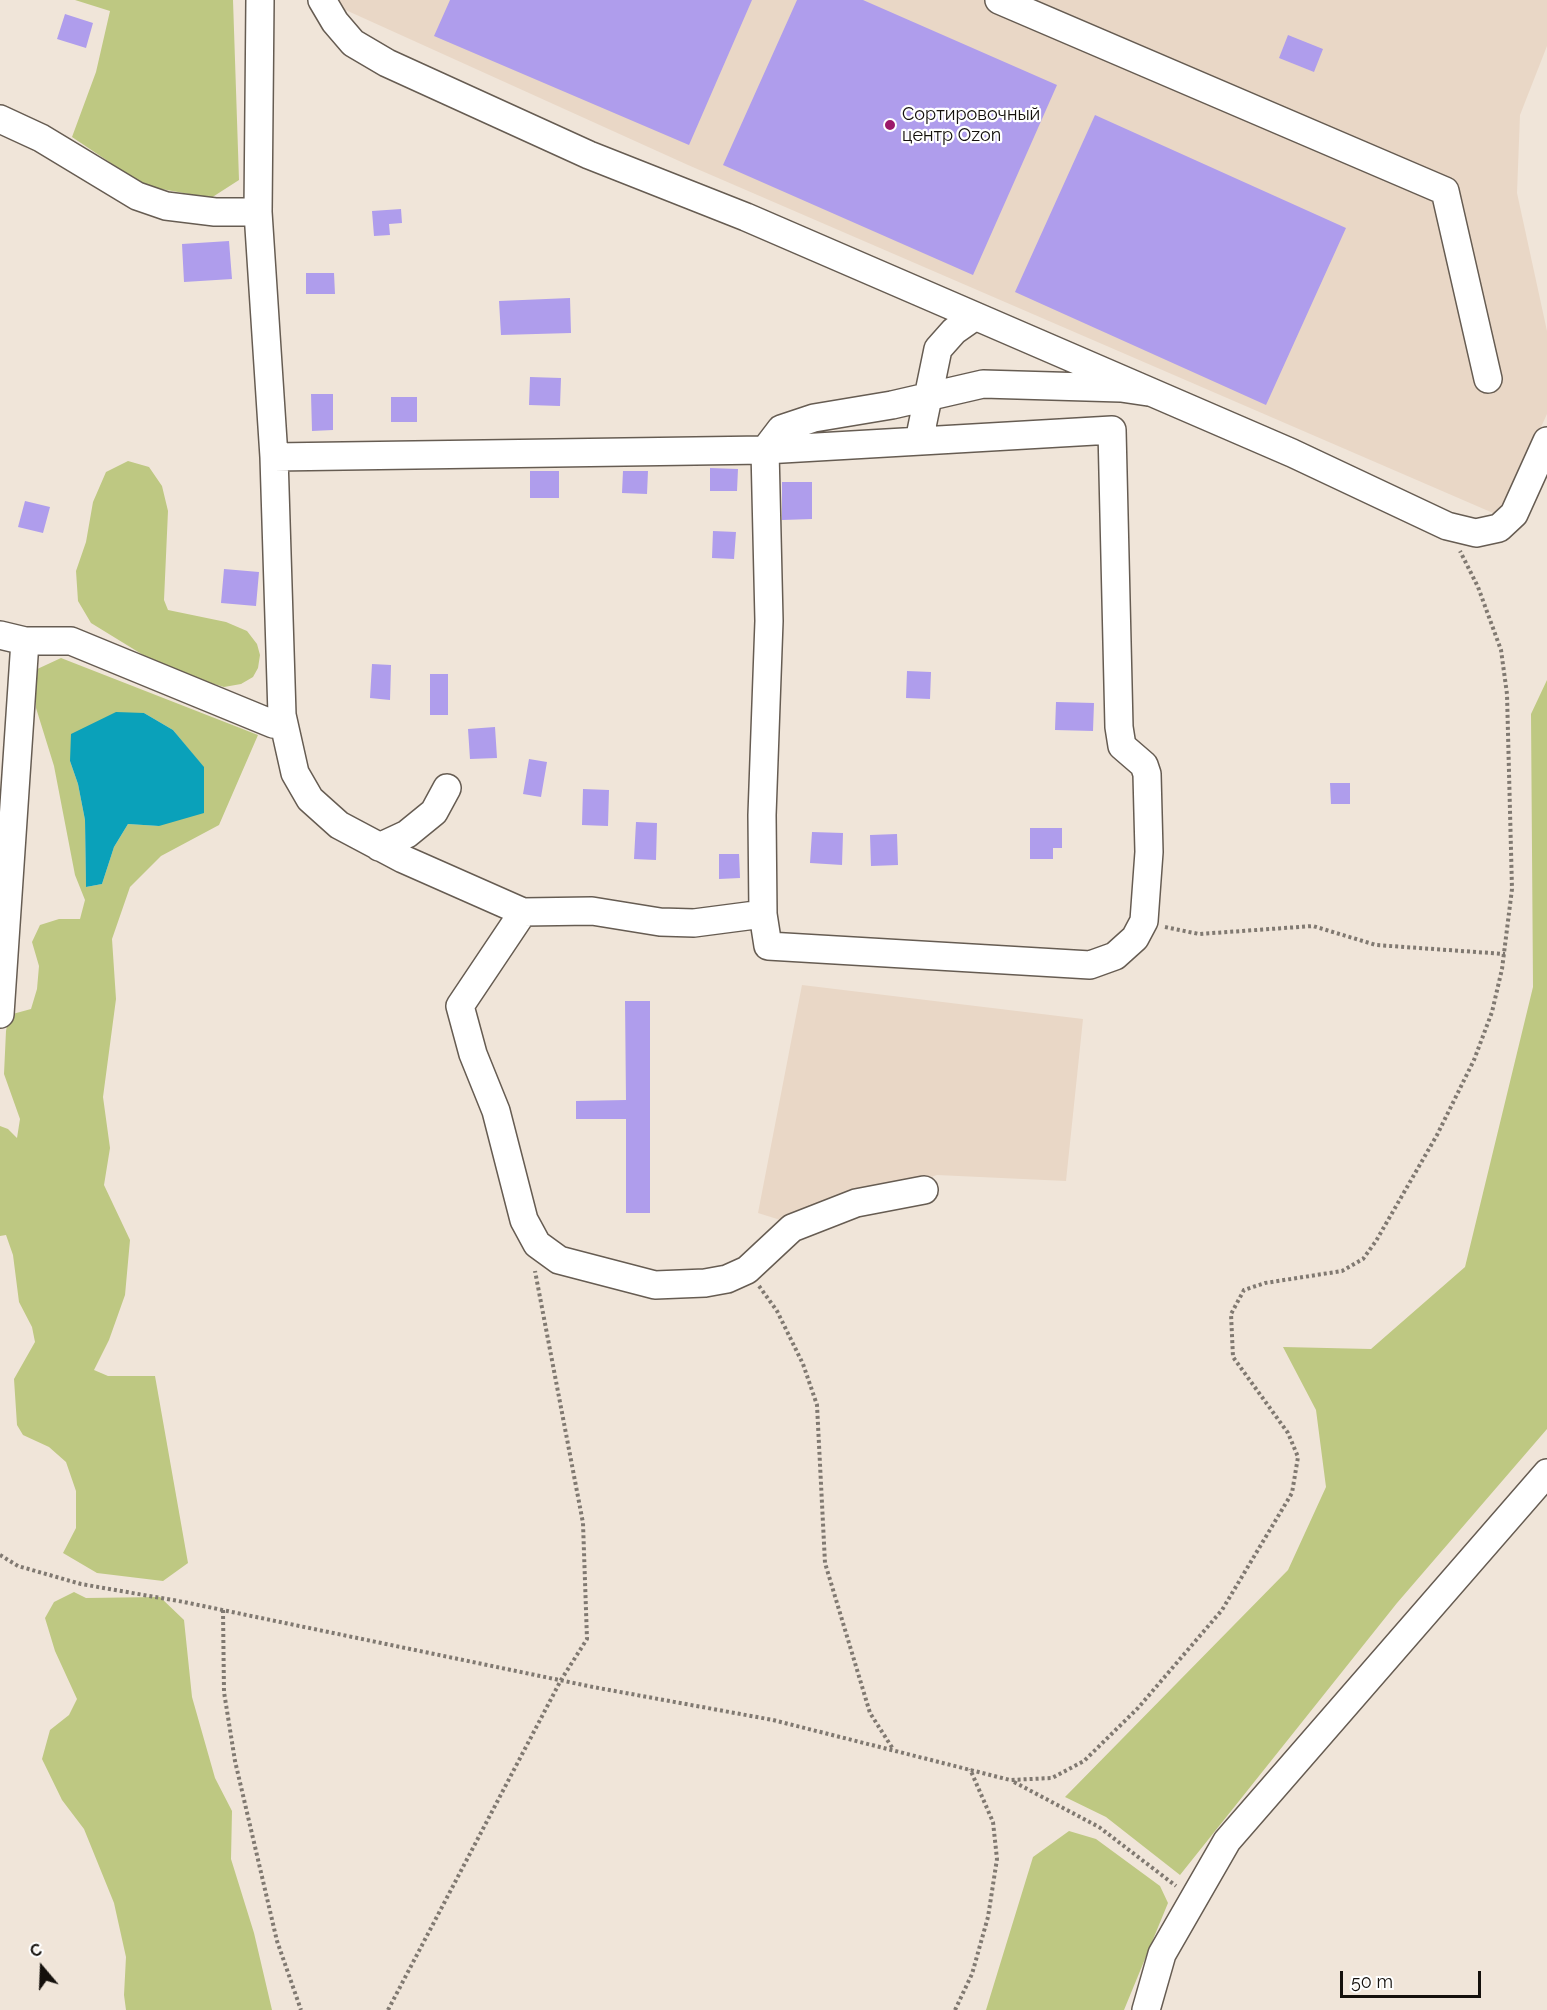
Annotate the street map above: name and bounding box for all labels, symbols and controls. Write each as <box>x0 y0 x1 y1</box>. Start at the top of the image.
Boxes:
place label: Сортировочный центр Ozon <box>902 104 1040 146</box>
marker: Сортировочный центр Ozon <box>883 118 897 132</box>
north arrow <box>12 1938 72 1998</box>
text: С <box>28 1940 44 1961</box>
scale bar <box>1343 1959 1484 1997</box>
text: 50 m <box>1351 1971 1393 1992</box>

